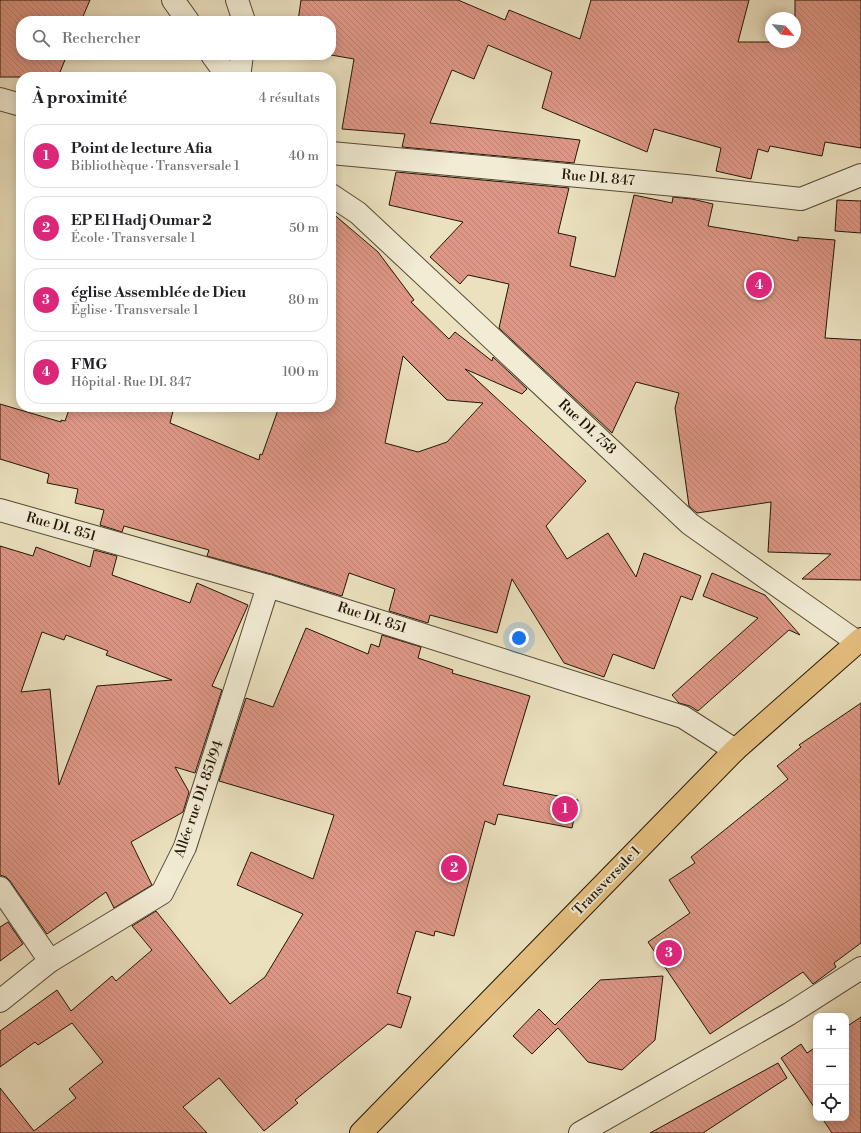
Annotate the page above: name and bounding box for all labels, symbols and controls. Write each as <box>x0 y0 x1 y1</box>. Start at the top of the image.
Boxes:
north arrow <box>765 12 801 48</box>
search box <box>16 16 336 60</box>
icon: search <box>30 27 52 49</box>
text: Rechercher <box>62 29 141 48</box>
text: À proximité <box>32 87 127 109</box>
text: 4 résultats <box>259 90 320 106</box>
text: Point de lecture Afia <box>71 139 212 158</box>
text: 1 <box>43 148 49 164</box>
text: 40 m <box>289 148 319 164</box>
text: Bibliothèque · Transversale 1 <box>71 158 240 174</box>
street label: Rue DI. 847 <box>561 166 635 190</box>
text: EP El Hadj Oumar 2 <box>71 211 212 230</box>
text: 2 <box>42 220 50 236</box>
text: 50 m <box>289 220 319 236</box>
text: École · Transversale 1 <box>71 230 196 246</box>
pin: 4 <box>746 270 772 300</box>
text: église Assemblée de Dieu <box>71 283 246 302</box>
text: 3 <box>42 292 50 308</box>
text: 80 m <box>288 292 319 308</box>
text: Église · Transversale 1 <box>71 302 198 318</box>
text: FMG <box>71 355 107 374</box>
text: 4 <box>42 364 50 380</box>
text: 100 m <box>283 364 319 380</box>
text: Hôpital · Rue DI. 847 <box>71 374 191 390</box>
street label: Rue DI. 758 <box>554 396 620 458</box>
street label: Rue DI. 851 <box>24 508 98 546</box>
street label: Rue DI. 851 <box>335 598 409 638</box>
your location <box>509 628 529 648</box>
street label: Allée rue DI. 851/94 <box>170 738 228 861</box>
pin: 1 <box>552 794 578 824</box>
street label: Transversale 1 <box>569 842 645 920</box>
pin: 2 <box>441 853 467 883</box>
pin: 3 <box>656 938 682 968</box>
map controls <box>813 1013 849 1121</box>
button: + <box>813 1013 849 1049</box>
button: − <box>813 1049 849 1085</box>
button: locate <box>813 1085 849 1121</box>

